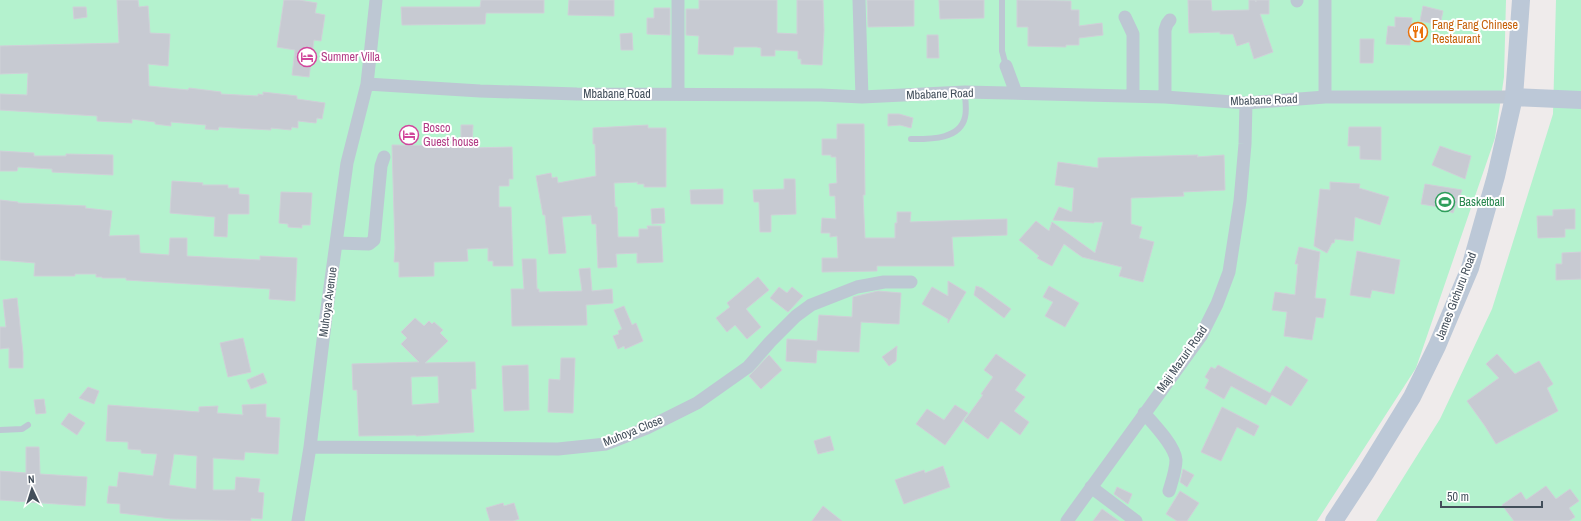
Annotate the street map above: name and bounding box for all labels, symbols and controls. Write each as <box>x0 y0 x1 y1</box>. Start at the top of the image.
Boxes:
place label: Fang Fang Chinese Restaurant <box>1432 17 1518 47</box>
restaurant icon: Fang Fang Chinese Restaurant <box>1407 21 1429 43</box>
hotel icon: Summer Villa <box>296 46 318 68</box>
place label: Summer Villa <box>321 49 380 65</box>
street label: Mbabane Road <box>906 85 974 103</box>
street label: Mbabane Road <box>583 86 651 102</box>
street label: Mbabane Road <box>1230 91 1298 109</box>
place label: Bosco Guest house <box>423 120 479 150</box>
hotel icon: Bosco Guest house <box>398 124 420 146</box>
sports icon: Basketball <box>1434 191 1456 213</box>
place label: Basketball <box>1459 194 1504 210</box>
street label: James Gichuru Road <box>1432 250 1480 342</box>
street label: Muhoya Avenue <box>315 266 341 338</box>
street label: Maji Mazuri Road <box>1153 323 1211 395</box>
street label: Muhoya Close <box>601 412 665 450</box>
north arrow <box>12 469 52 509</box>
text: N <box>28 472 35 486</box>
scale bar <box>1441 483 1542 509</box>
text: 50 m <box>1447 489 1469 505</box>

